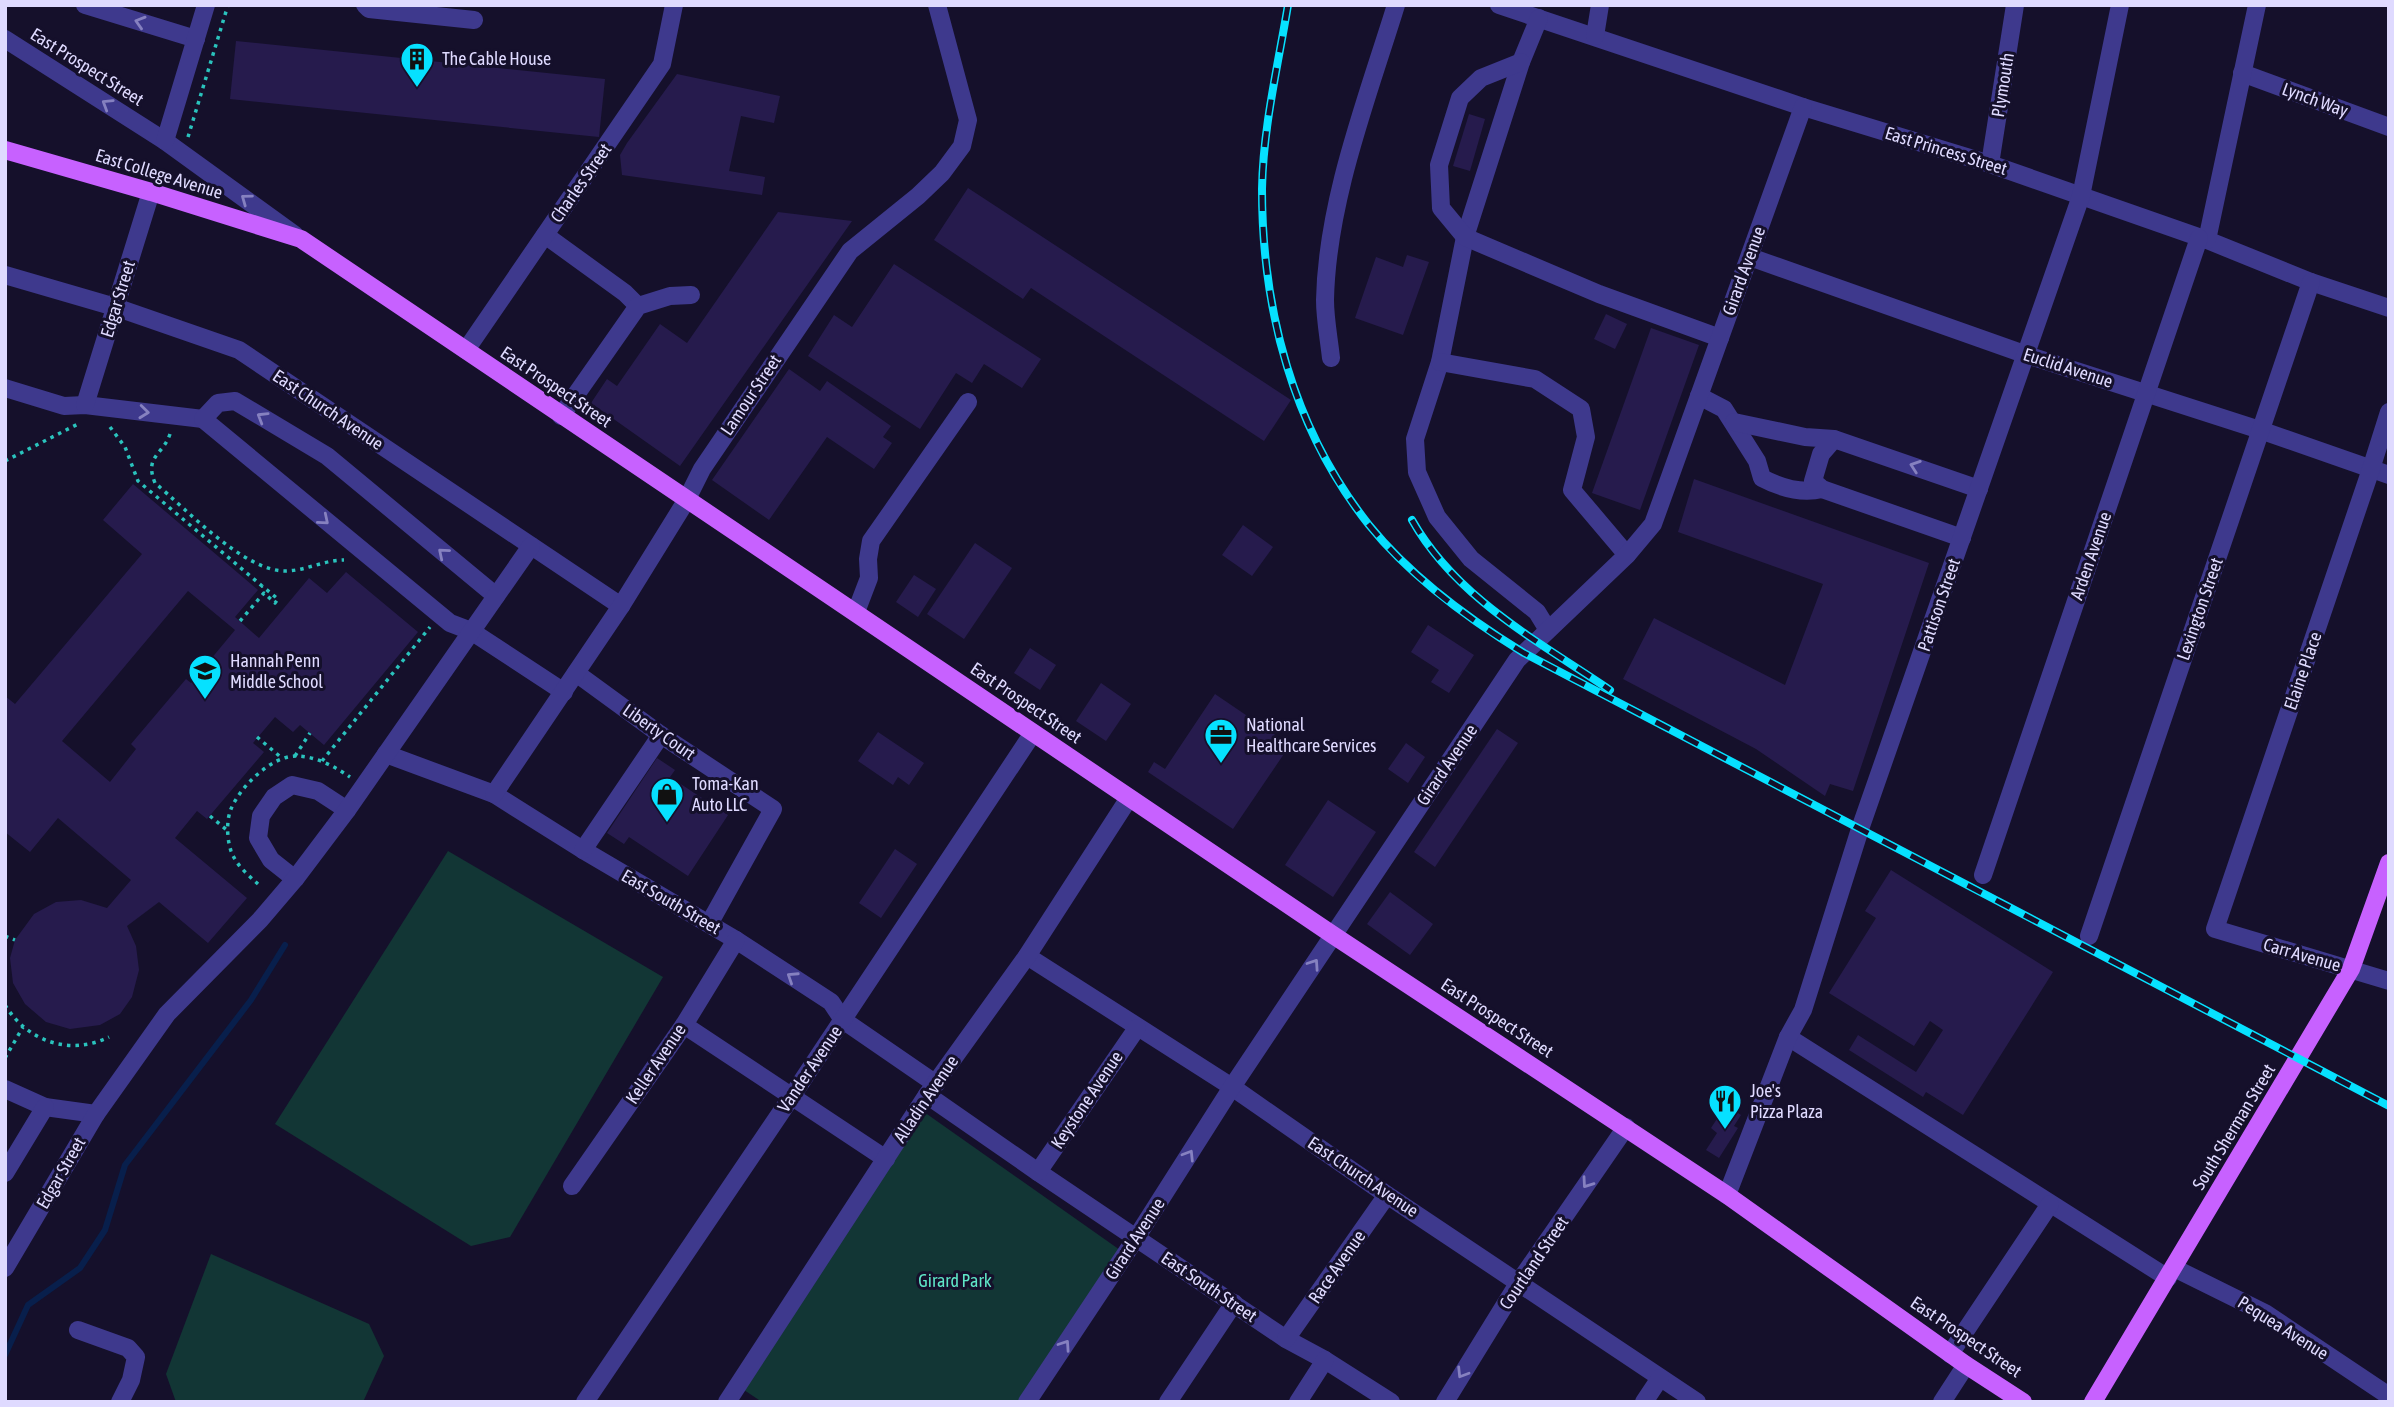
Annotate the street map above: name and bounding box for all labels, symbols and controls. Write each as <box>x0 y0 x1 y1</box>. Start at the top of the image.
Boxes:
one-way arrow <box>134 16 146 31</box>
street label: East Prospect Street <box>27 23 148 110</box>
building icon: The Cable House <box>398 40 436 89</box>
place label: The Cable House <box>442 48 551 69</box>
street label: Plymouth <box>1987 51 2018 119</box>
street label: Lynch Way <box>2279 78 2351 121</box>
one-way arrow <box>102 100 115 113</box>
street label: East Princess Street <box>1883 122 2010 179</box>
street label: Charles Street <box>546 139 615 226</box>
street label: East College Avenue <box>93 144 225 203</box>
one-way arrow <box>241 195 253 207</box>
street label: Girard Avenue <box>1718 223 1769 318</box>
street label: Edgar Street <box>96 258 139 340</box>
street label: East Prospect Street <box>497 342 616 431</box>
street label: Euclid Avenue <box>2021 343 2116 392</box>
street label: Lamour Street <box>716 350 785 439</box>
street label: East Church Avenue <box>269 365 387 454</box>
one-way arrow <box>138 405 150 420</box>
one-way arrow <box>256 412 269 425</box>
one-way arrow <box>1910 460 1922 474</box>
street label: Arden Avenue <box>2066 509 2115 603</box>
one-way arrow <box>316 512 329 524</box>
one-way arrow <box>438 549 451 561</box>
street label: Lexington Street <box>2172 555 2227 663</box>
street label: Pattison Street <box>1913 556 1964 654</box>
street label: Elaine Place <box>2279 629 2326 713</box>
place label: Hannah Penn Middle School <box>230 650 323 692</box>
school or university icon: Hannah Penn Middle School <box>186 652 224 701</box>
street label: East Prospect Street <box>967 658 1086 747</box>
street label: Liberty Court <box>619 699 700 764</box>
place label: National Healthcare Services <box>1246 714 1376 756</box>
office icon: National Healthcare Services <box>1202 716 1240 765</box>
street label: Girard Avenue <box>1412 720 1481 809</box>
place label: Toma-Kan Auto LLC <box>692 773 759 815</box>
shop icon: Toma-Kan Auto LLC <box>648 775 686 824</box>
street label: East South Street <box>618 865 724 938</box>
street label: Carr Avenue <box>2261 933 2343 976</box>
one-way arrow <box>1305 959 1318 972</box>
one-way arrow <box>787 972 800 985</box>
street label: East Prospect Street <box>1437 974 1557 1062</box>
street label: Keller Avenue <box>621 1020 690 1108</box>
street label: Vander Avenue <box>773 1022 846 1116</box>
street label: Keystone Avenue <box>1046 1047 1127 1152</box>
street label: Alladin Avenue <box>889 1051 962 1146</box>
street label: South Sherman Street <box>2188 1060 2279 1193</box>
place label: Joe's Pizza Plaza <box>1750 1080 1823 1122</box>
restaurant icon: Joe's Pizza Plaza <box>1706 1082 1744 1131</box>
street label: East Church Avenue <box>1304 1132 1422 1221</box>
street label: Edgar Street <box>32 1133 89 1212</box>
one-way arrow <box>1181 1149 1194 1162</box>
one-way arrow <box>1583 1176 1596 1189</box>
street label: Girard Avenue <box>1100 1194 1169 1284</box>
street label: Courtland Street <box>1495 1212 1572 1313</box>
street label: Race Avenue <box>1304 1226 1369 1307</box>
street label: East South Street <box>1158 1247 1261 1326</box>
park label: Girard Park <box>918 1270 992 1291</box>
street label: Pequea Avenue <box>2234 1291 2332 1364</box>
street label: East Prospect Street <box>1907 1292 2026 1381</box>
one-way arrow <box>1056 1340 1069 1353</box>
one-way arrow <box>1458 1366 1471 1379</box>

